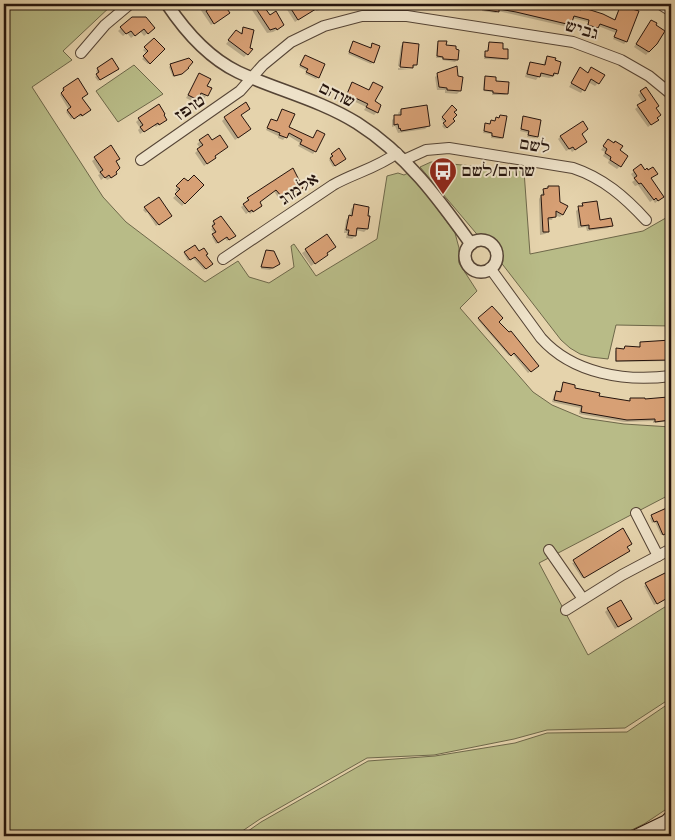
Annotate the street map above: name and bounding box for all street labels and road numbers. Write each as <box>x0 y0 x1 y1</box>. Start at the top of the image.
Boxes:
street label: גביש <box>563 15 601 45</box>
street label: שוהם <box>316 77 358 113</box>
street label: טופז <box>170 90 210 126</box>
street label: לשם <box>518 133 552 159</box>
street label: אלמוג <box>275 168 323 210</box>

